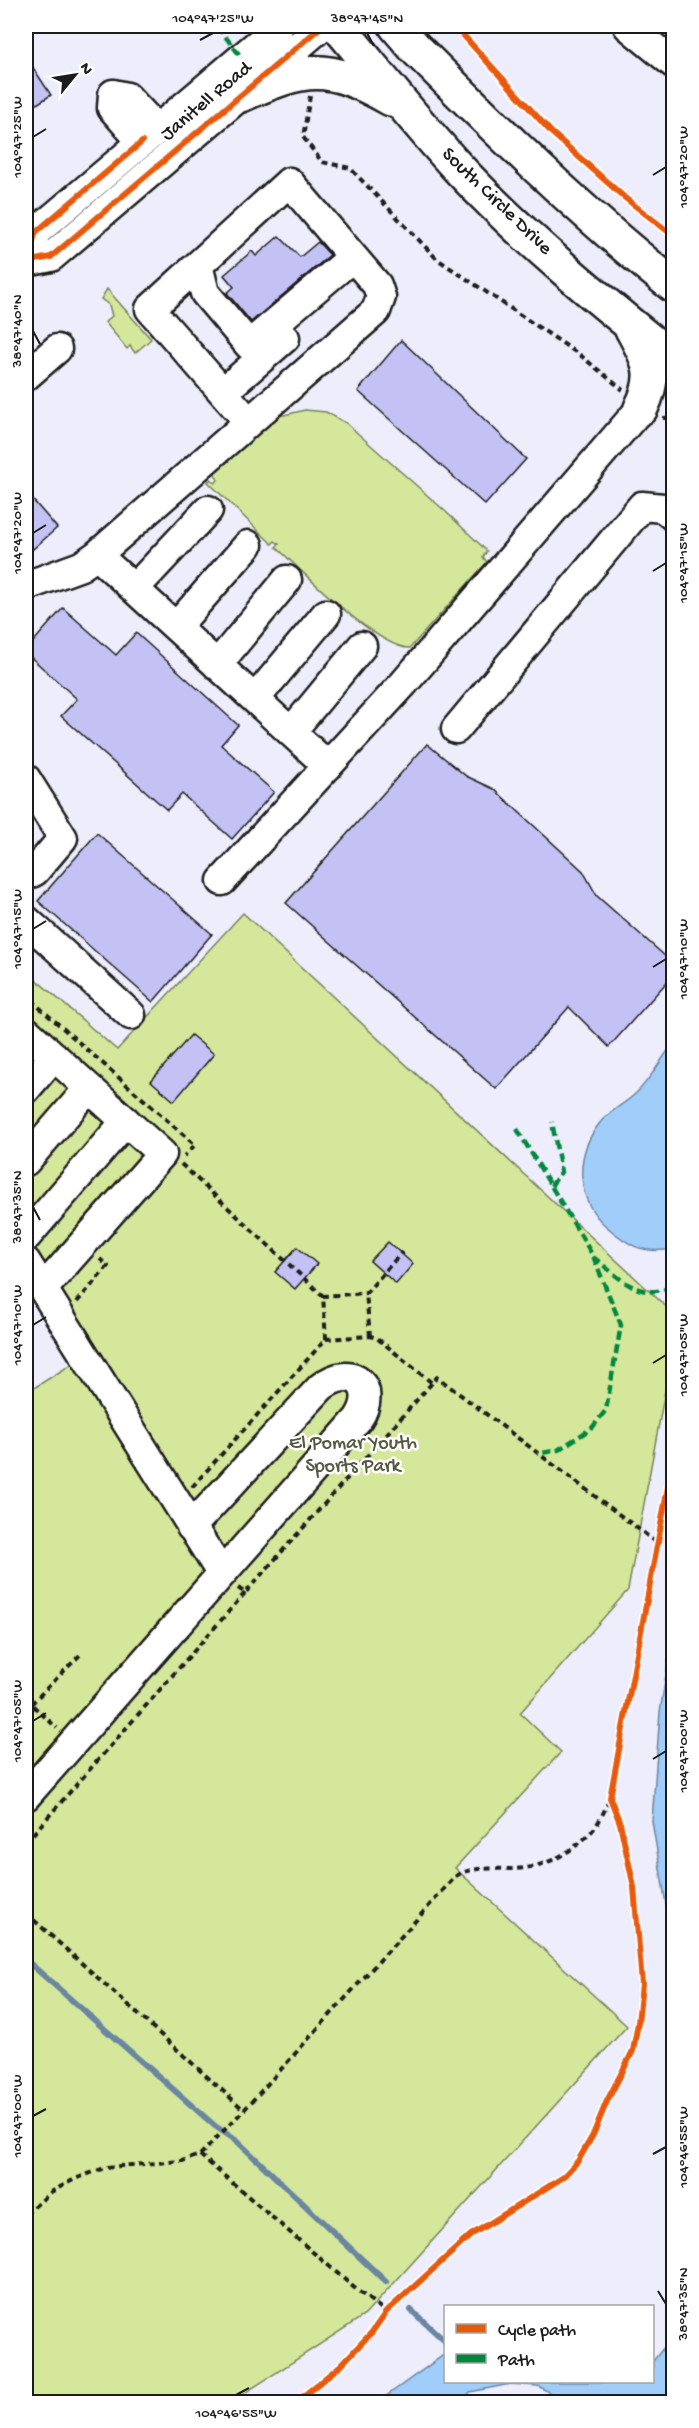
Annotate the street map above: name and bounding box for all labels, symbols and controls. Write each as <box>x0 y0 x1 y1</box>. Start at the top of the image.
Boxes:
text: 104°47'25"W <box>171 10 254 28</box>
text: 38°47'45"N <box>330 10 403 28</box>
north arrow <box>45 45 105 105</box>
street label: Janitell Road <box>157 56 259 147</box>
text: N <box>74 60 96 79</box>
text: 104°47'25"W <box>9 96 27 179</box>
text: 104°47'20"W <box>675 126 693 209</box>
street label: South Circle Drive <box>436 143 557 261</box>
text: 38°47'40"N <box>9 294 27 369</box>
text: 104°47'20"W <box>9 492 27 575</box>
text: 104°47'15"W <box>675 523 693 604</box>
text: 104°47'15"W <box>9 889 27 970</box>
text: 104°47'10"W <box>675 918 693 1000</box>
text: 38°47'35"N <box>9 1170 27 1245</box>
text: 104°47'10"W <box>9 1284 27 1366</box>
text: 104°47'05"W <box>675 1313 693 1397</box>
park label: El Pomar Youth Sports Park <box>289 1433 417 1479</box>
text: 104°47'05"W <box>9 1679 27 1763</box>
text: 104°47'00"W <box>675 1709 693 1794</box>
text: 104°47'00"W <box>9 2074 27 2159</box>
text: 104°46'55"W <box>675 2106 693 2189</box>
text: 38°47'35"N <box>675 2267 693 2342</box>
legend <box>444 2305 654 2383</box>
text: Cycle path <box>498 2321 576 2342</box>
text: Path <box>497 2351 535 2372</box>
text: 104°46'55"W <box>194 2405 277 2423</box>

